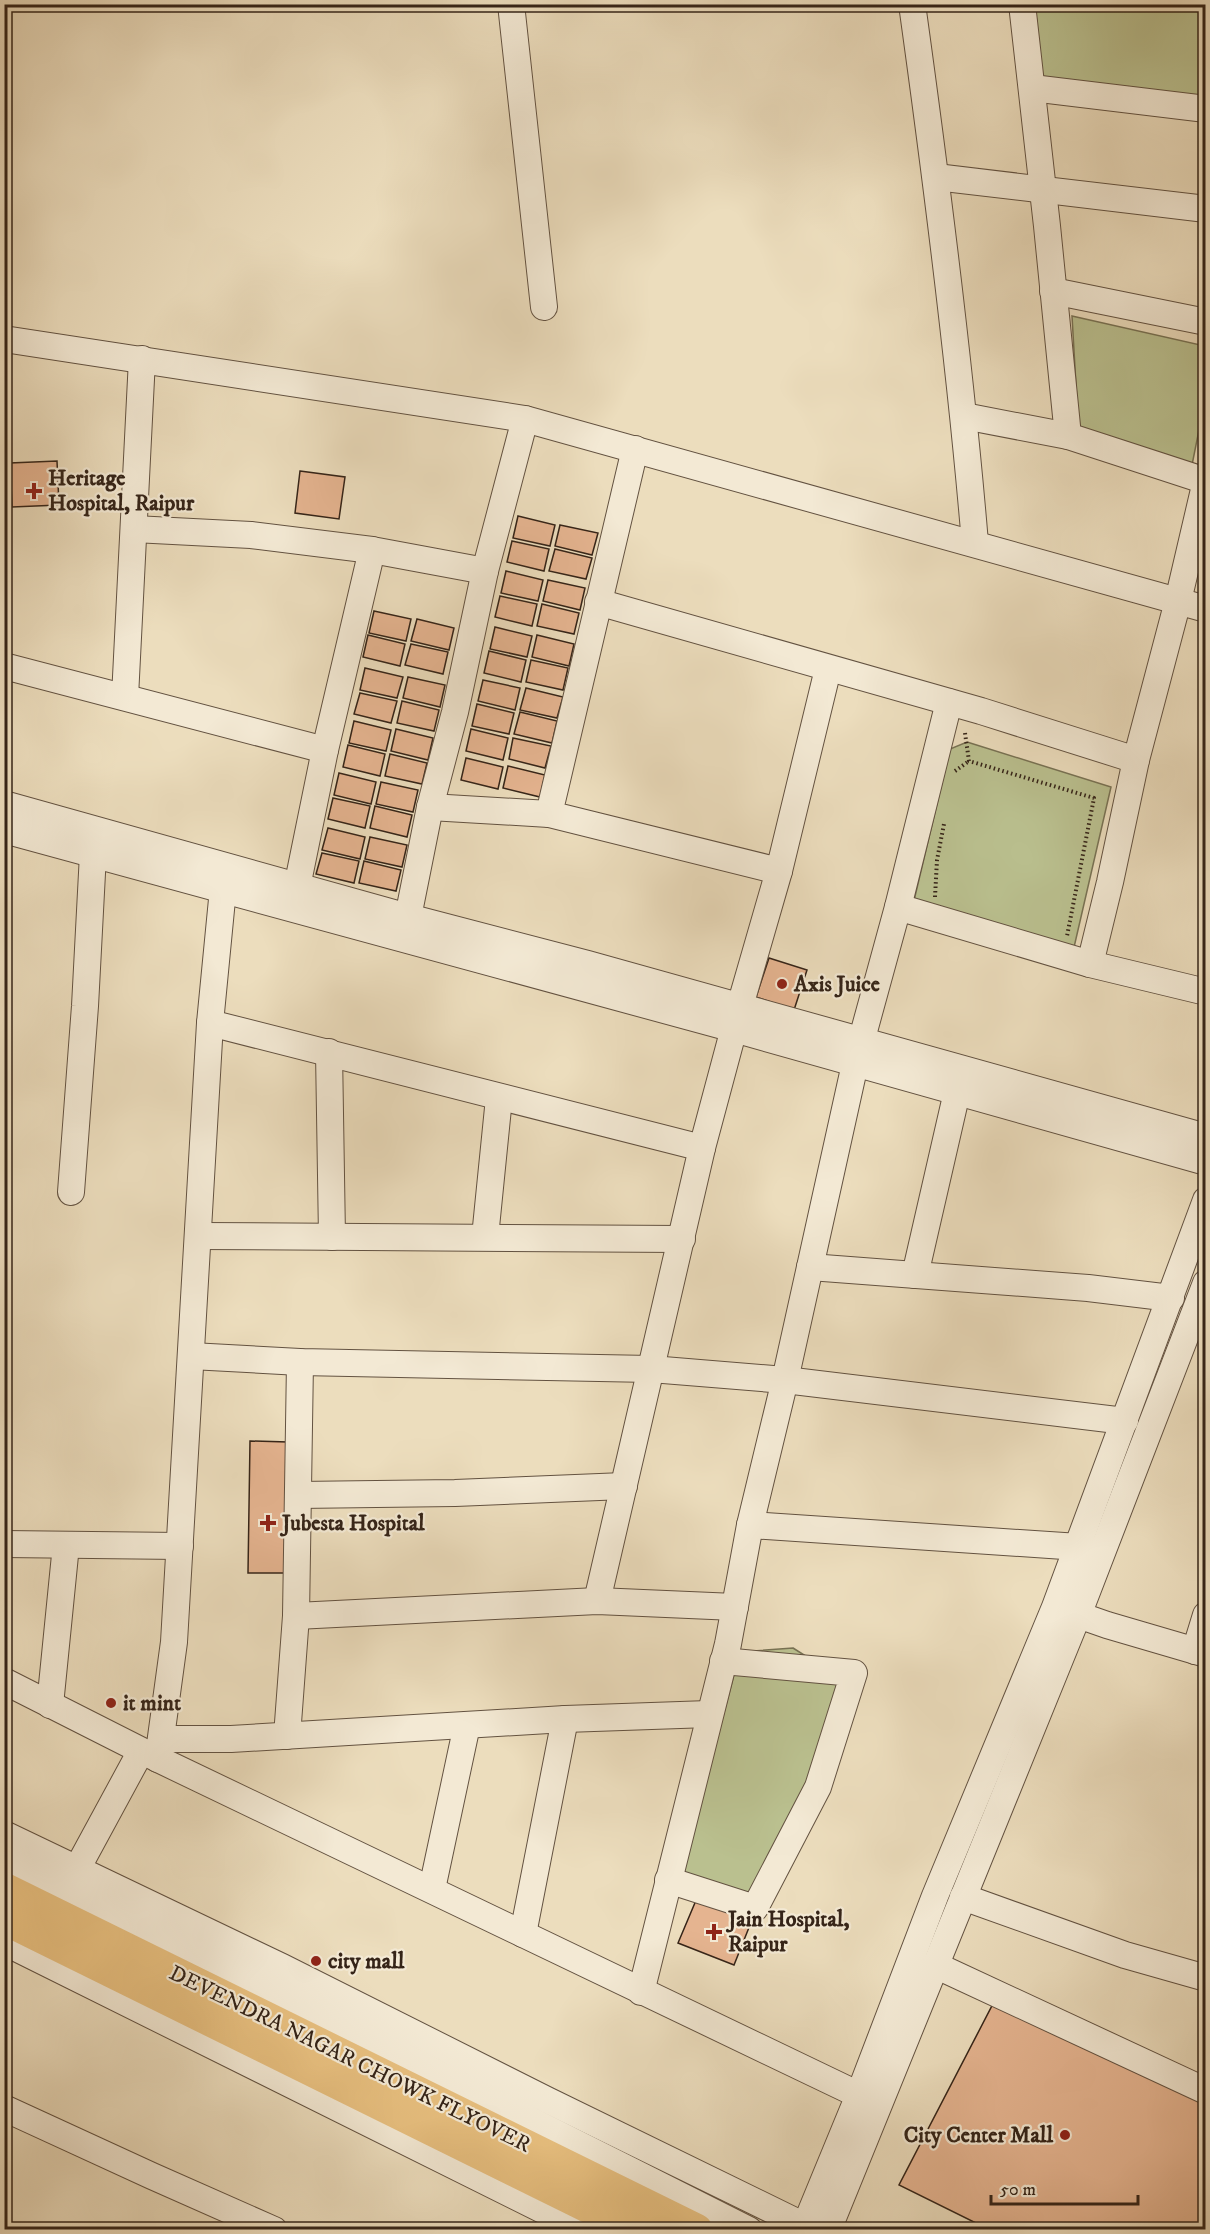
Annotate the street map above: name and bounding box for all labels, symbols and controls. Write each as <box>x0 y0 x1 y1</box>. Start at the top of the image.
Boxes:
place label: Heritage Hospital, Raipur <box>48 465 195 517</box>
marker: Heritage Hospital, Raipur <box>25 482 43 500</box>
place label: Axis Juice <box>793 971 880 998</box>
marker: Axis Juice <box>775 977 789 991</box>
place label: Jubesta Hospital <box>279 1510 425 1537</box>
marker: Jubesta Hospital <box>259 1514 277 1532</box>
place label: it mint <box>123 1690 181 1717</box>
marker: it mint <box>104 1696 118 1710</box>
place label: Jain Hospital, Raipur <box>725 1906 850 1958</box>
marker: Jain Hospital, Raipur <box>705 1923 723 1941</box>
place label: city mall <box>328 1948 405 1975</box>
marker: city mall <box>309 1954 323 1968</box>
street label: DEVENDRA NAGAR CHOWK FLYOVER <box>165 1959 536 2159</box>
place label: City Center Mall <box>904 2122 1053 2149</box>
marker: City Center Mall <box>1058 2128 1072 2142</box>
scale bar <box>991 2168 1138 2206</box>
text: 50 m <box>1000 2179 1036 2201</box>

